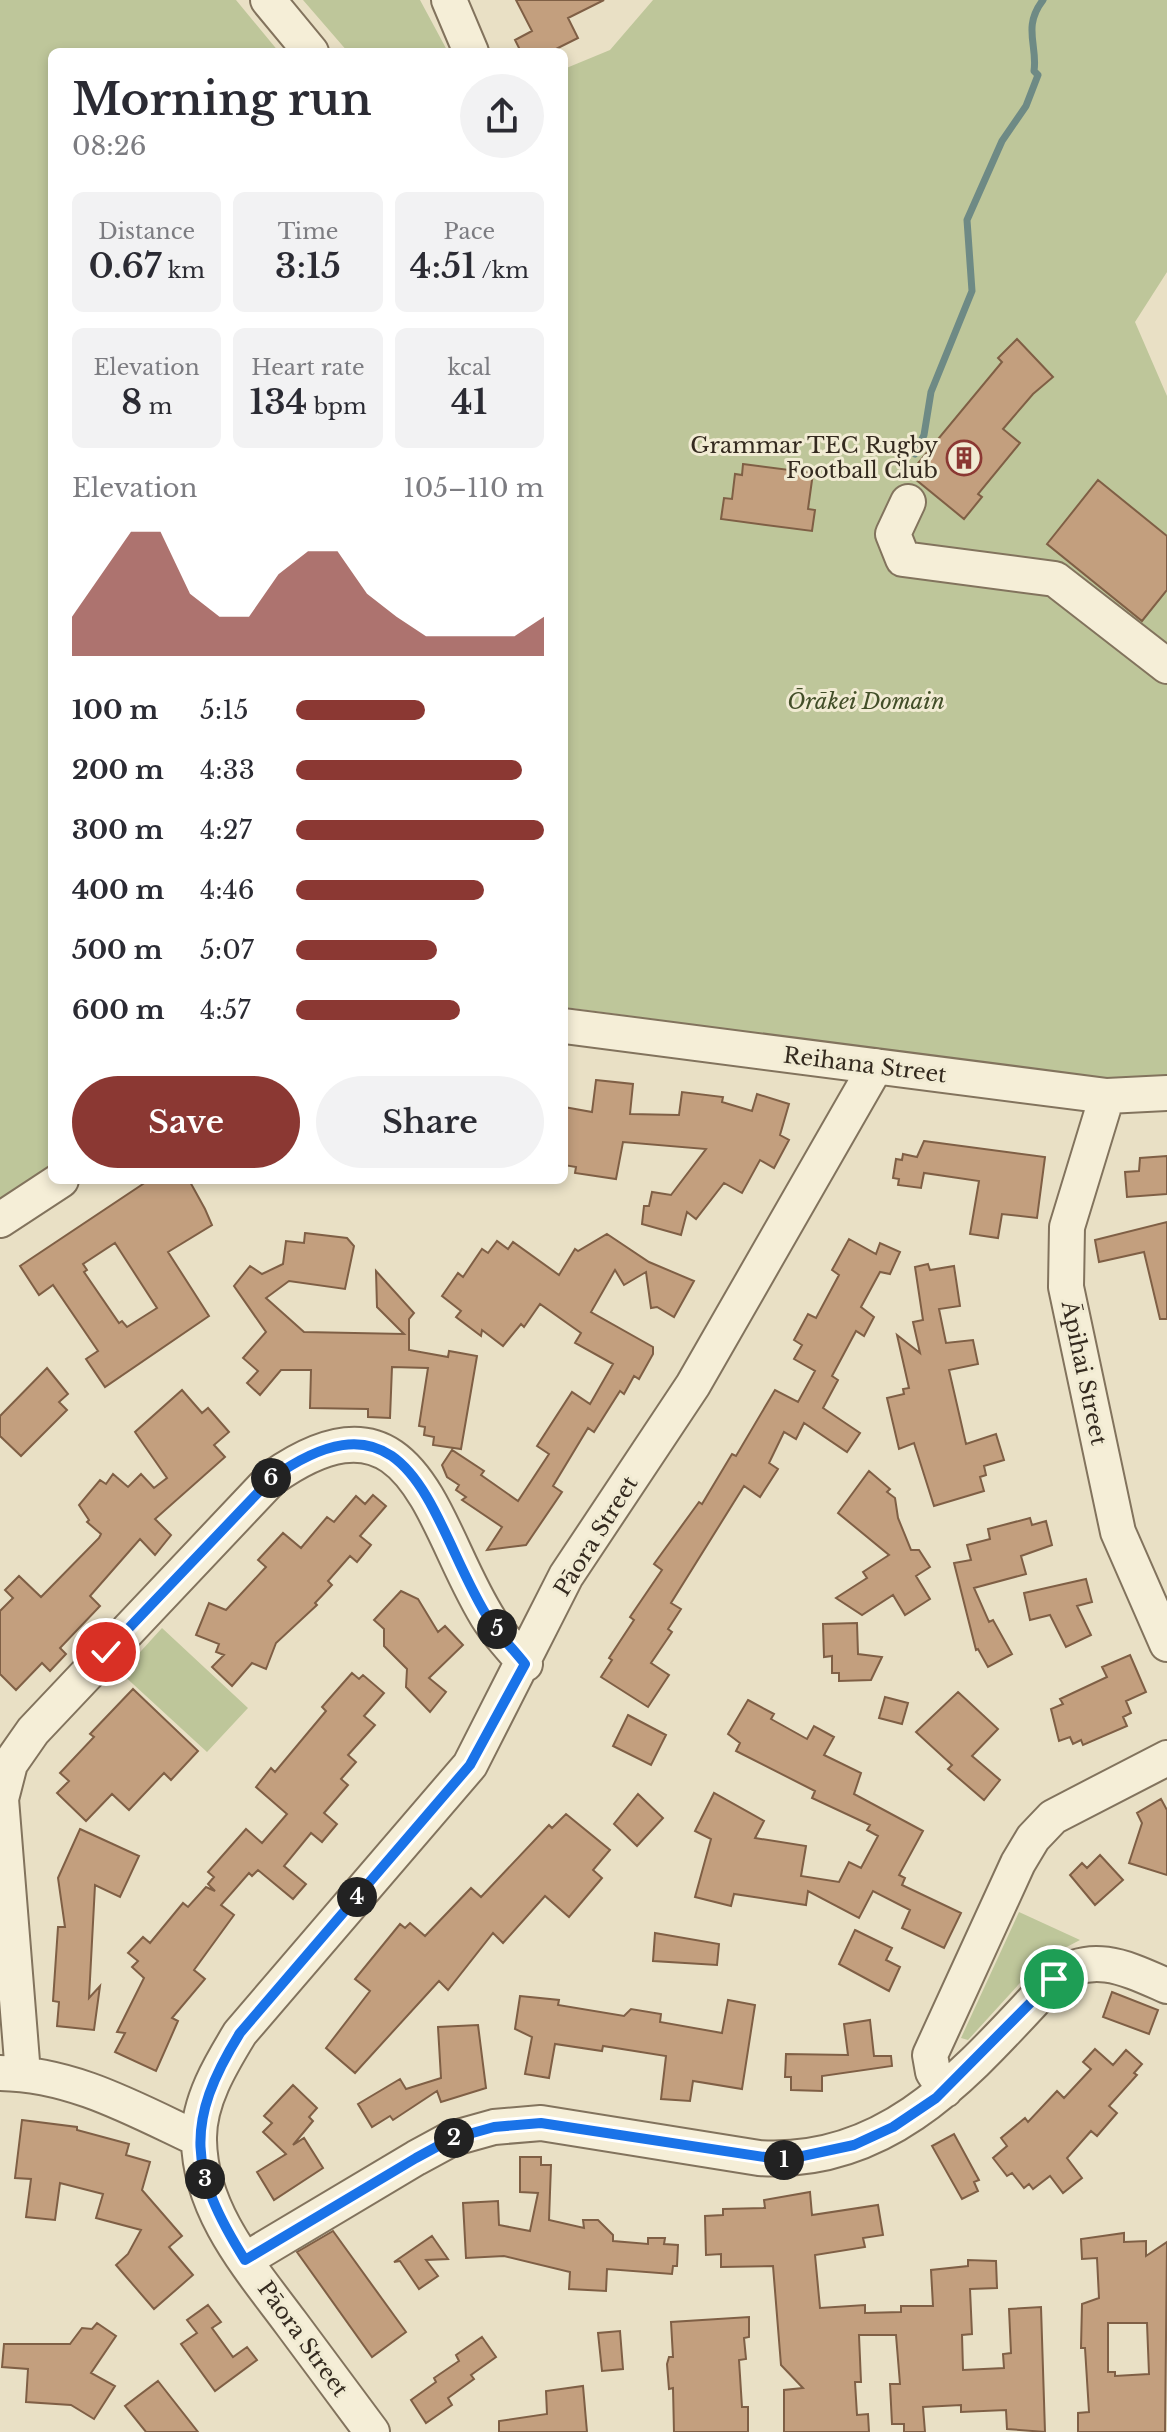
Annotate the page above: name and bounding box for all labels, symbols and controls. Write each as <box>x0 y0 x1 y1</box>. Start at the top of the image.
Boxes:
text: Morning run <box>72 72 372 127</box>
button: share <box>460 74 544 158</box>
text: 08:26 <box>72 130 146 162</box>
text: Distance <box>98 218 195 245</box>
text: Time <box>278 218 338 245</box>
text: Pace <box>444 218 495 245</box>
text: 0.67 <box>88 245 161 287</box>
text: 3:15 <box>275 245 341 287</box>
text: 4:51 <box>410 245 476 287</box>
text: km <box>161 257 205 284</box>
text: /km <box>476 257 529 284</box>
text: Elevation <box>94 354 200 381</box>
text: Heart rate <box>251 354 365 381</box>
text: kcal <box>447 354 491 381</box>
text: 8 <box>121 381 142 423</box>
text: 134 <box>249 381 307 423</box>
text: 41 <box>451 381 488 423</box>
text: m <box>142 393 172 420</box>
text: bpm <box>307 393 367 420</box>
place label: Grammar TEC Rugby Football Club <box>690 432 938 484</box>
building icon: Grammar TEC Rugby Football Club <box>945 439 983 477</box>
text: Elevation <box>72 472 198 504</box>
text: 105–110 m <box>403 472 544 504</box>
park label: Ōrākei Domain <box>787 688 945 715</box>
text: 100 m <box>72 694 158 726</box>
text: 5:15 <box>200 694 249 726</box>
text: 200 m <box>72 754 164 786</box>
text: 4:33 <box>200 754 255 786</box>
text: 300 m <box>72 814 164 846</box>
text: 4:27 <box>200 814 252 846</box>
text: 400 m <box>72 874 164 906</box>
text: 4:46 <box>200 874 255 906</box>
text: 500 m <box>72 934 162 966</box>
text: 5:07 <box>200 934 254 966</box>
text: 600 m <box>72 994 164 1026</box>
text: 4:57 <box>200 994 250 1026</box>
street label: Reihana Street <box>782 1042 949 1088</box>
button: Save <box>72 1076 300 1168</box>
button: Share <box>316 1076 544 1168</box>
street label: Āpihai Street <box>1055 1297 1113 1448</box>
pin: 6 <box>251 1458 291 1498</box>
text: 6 <box>264 1464 278 1491</box>
street label: Pāora Street <box>548 1470 644 1601</box>
pin: 5 <box>477 1609 517 1649</box>
text: 5 <box>490 1615 504 1642</box>
pin <box>72 1618 140 1686</box>
icon: check <box>84 1630 128 1674</box>
pin: 4 <box>337 1877 377 1917</box>
text: 4 <box>350 1883 364 1910</box>
pin <box>1020 1945 1088 2013</box>
icon: arrive <box>1032 1957 1076 2001</box>
pin: 2 <box>434 2118 474 2158</box>
text: 2 <box>447 2124 461 2151</box>
pin: 1 <box>764 2140 804 2180</box>
text: 1 <box>779 2146 789 2173</box>
pin: 3 <box>185 2159 225 2199</box>
text: 3 <box>198 2165 212 2192</box>
street label: Pāora Street <box>252 2276 354 2403</box>

